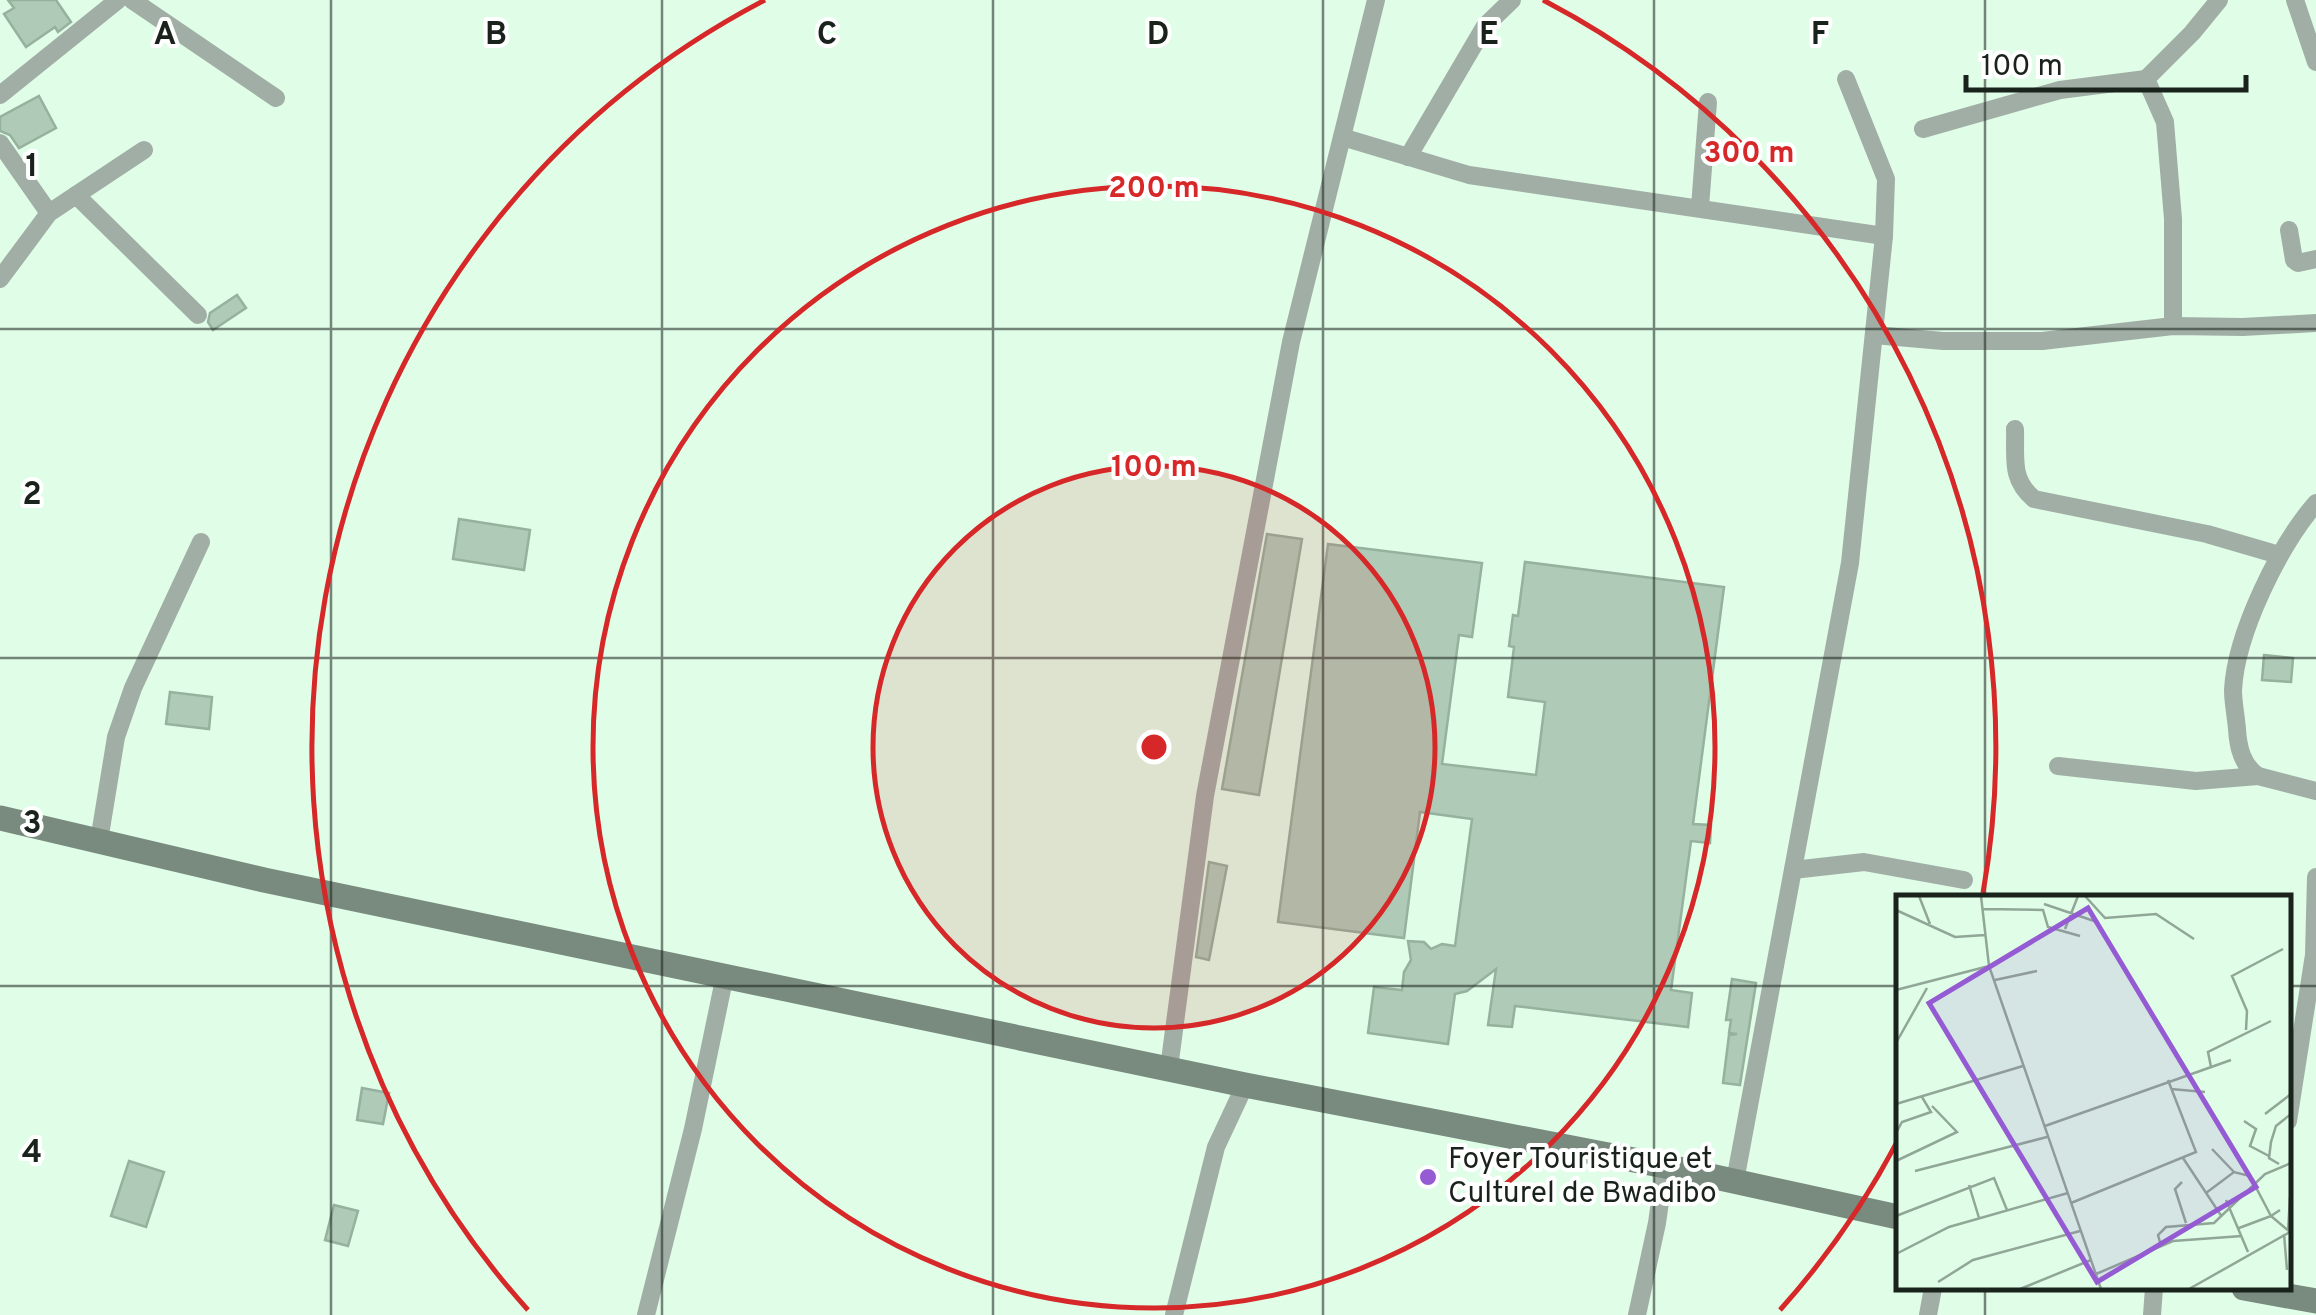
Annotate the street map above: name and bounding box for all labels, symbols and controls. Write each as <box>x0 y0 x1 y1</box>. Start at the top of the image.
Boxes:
text: A <box>154 16 176 56</box>
text: B <box>485 16 507 56</box>
text: C <box>817 16 837 56</box>
text: D <box>1147 16 1169 56</box>
text: E <box>1479 16 1499 56</box>
text: F <box>1811 16 1829 56</box>
scale bar <box>1966 30 2246 92</box>
text: 100 m <box>1981 49 2063 86</box>
text: 300 m <box>1704 136 1794 173</box>
text: 1 <box>26 148 38 188</box>
text: 200 m <box>1108 171 1200 208</box>
text: 100 m <box>1111 450 1197 487</box>
text: 2 <box>22 476 42 516</box>
centre of rings <box>1136 729 1172 765</box>
text: 3 <box>22 805 42 845</box>
inset map <box>1896 895 2291 1290</box>
text: 4 <box>22 1134 42 1174</box>
place label: Foyer Touristique et Culturel de Bwadibo <box>1448 1142 1717 1213</box>
marker: Foyer Touristique et Culturel de Bwadibo <box>1417 1166 1439 1188</box>

